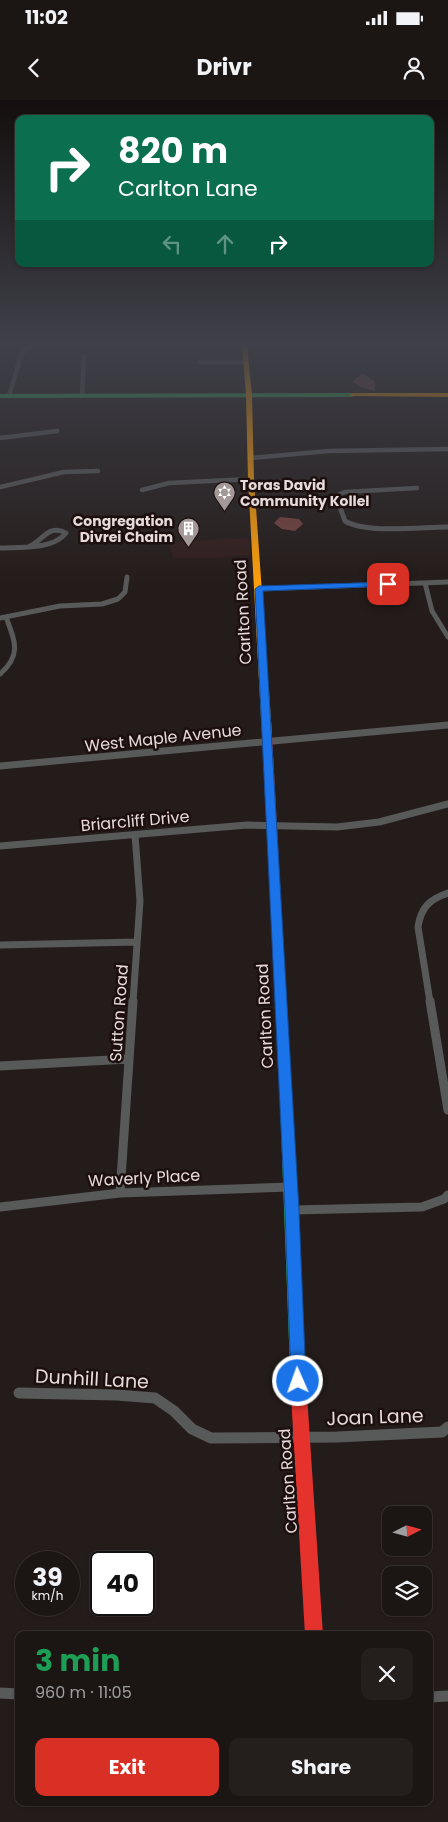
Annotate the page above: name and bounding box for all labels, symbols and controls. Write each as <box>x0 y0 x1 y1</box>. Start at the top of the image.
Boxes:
text: 11:02 <box>25 4 68 31</box>
text: Drivr <box>196 52 252 83</box>
icon: back <box>20 54 48 82</box>
icon: person <box>400 54 428 82</box>
text: 820 m <box>118 126 228 175</box>
icon: right <box>35 135 100 200</box>
text: Carlton Lane <box>118 173 258 204</box>
icon: left <box>158 230 186 258</box>
icon: ahead <box>211 230 239 258</box>
icon: right <box>264 230 292 258</box>
place label: Toras David Community Kollel <box>240 475 369 511</box>
synagogue icon: Toras David Community Kollel <box>212 481 236 512</box>
place label: Congregation Divrei Chaim <box>73 511 173 547</box>
building icon: Congregation Divrei Chaim <box>177 517 201 548</box>
street label: Carlton Road <box>229 559 257 665</box>
pin <box>367 563 409 605</box>
icon: arrive <box>374 570 402 598</box>
street label: West Maple Avenue <box>83 718 243 758</box>
street label: Briarcliff Drive <box>80 805 190 837</box>
street label: Sutton Road <box>104 963 134 1063</box>
street label: Carlton Road <box>251 963 279 1069</box>
street label: Waverly Place <box>87 1164 201 1192</box>
position arrow <box>271 1354 323 1406</box>
street label: Dunhill Lane <box>34 1363 150 1395</box>
street label: Joan Lane <box>326 1402 424 1432</box>
street label: Carlton Road <box>273 1428 303 1534</box>
north arrow <box>382 1506 432 1556</box>
map controls <box>382 1506 432 1616</box>
speed limit sign: 40 <box>90 1551 155 1616</box>
text: 39 <box>32 1560 63 1595</box>
button: layers <box>382 1566 432 1616</box>
text: km/h <box>32 1587 63 1604</box>
text: 3 min <box>35 1639 120 1682</box>
button: close <box>361 1648 413 1700</box>
text: 960 m · 11:05 <box>35 1681 132 1704</box>
button: Exit <box>35 1738 219 1796</box>
button: Share <box>229 1738 413 1796</box>

